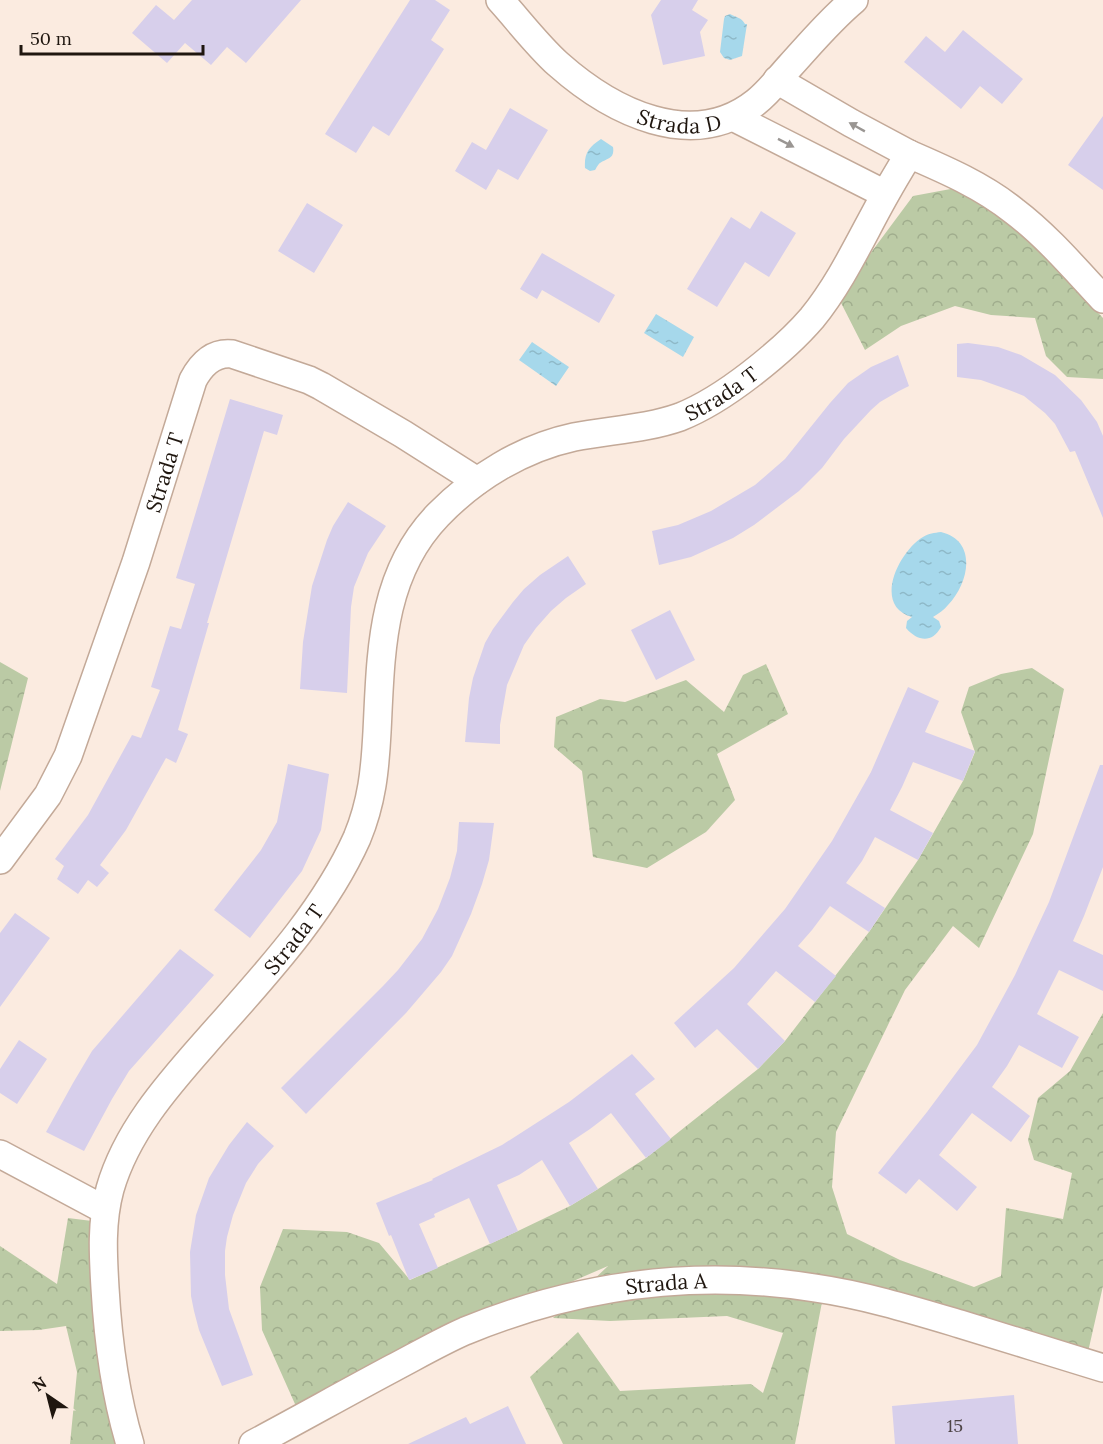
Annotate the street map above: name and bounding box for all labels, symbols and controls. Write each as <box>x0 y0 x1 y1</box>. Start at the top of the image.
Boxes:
scale bar <box>21 18 202 56</box>
text: 50 m <box>30 27 72 50</box>
street label: Strada D <box>634 102 724 139</box>
one-way arrow <box>848 122 865 132</box>
one-way arrow <box>777 139 794 148</box>
street label: Strada T <box>680 360 764 427</box>
street label: Strada T <box>139 429 189 516</box>
street label: Strada T <box>257 899 329 980</box>
street label: Strada A <box>624 1267 708 1300</box>
north arrow <box>18 1366 78 1426</box>
text: N <box>29 1372 50 1395</box>
house number: 15 <box>947 1414 963 1437</box>

